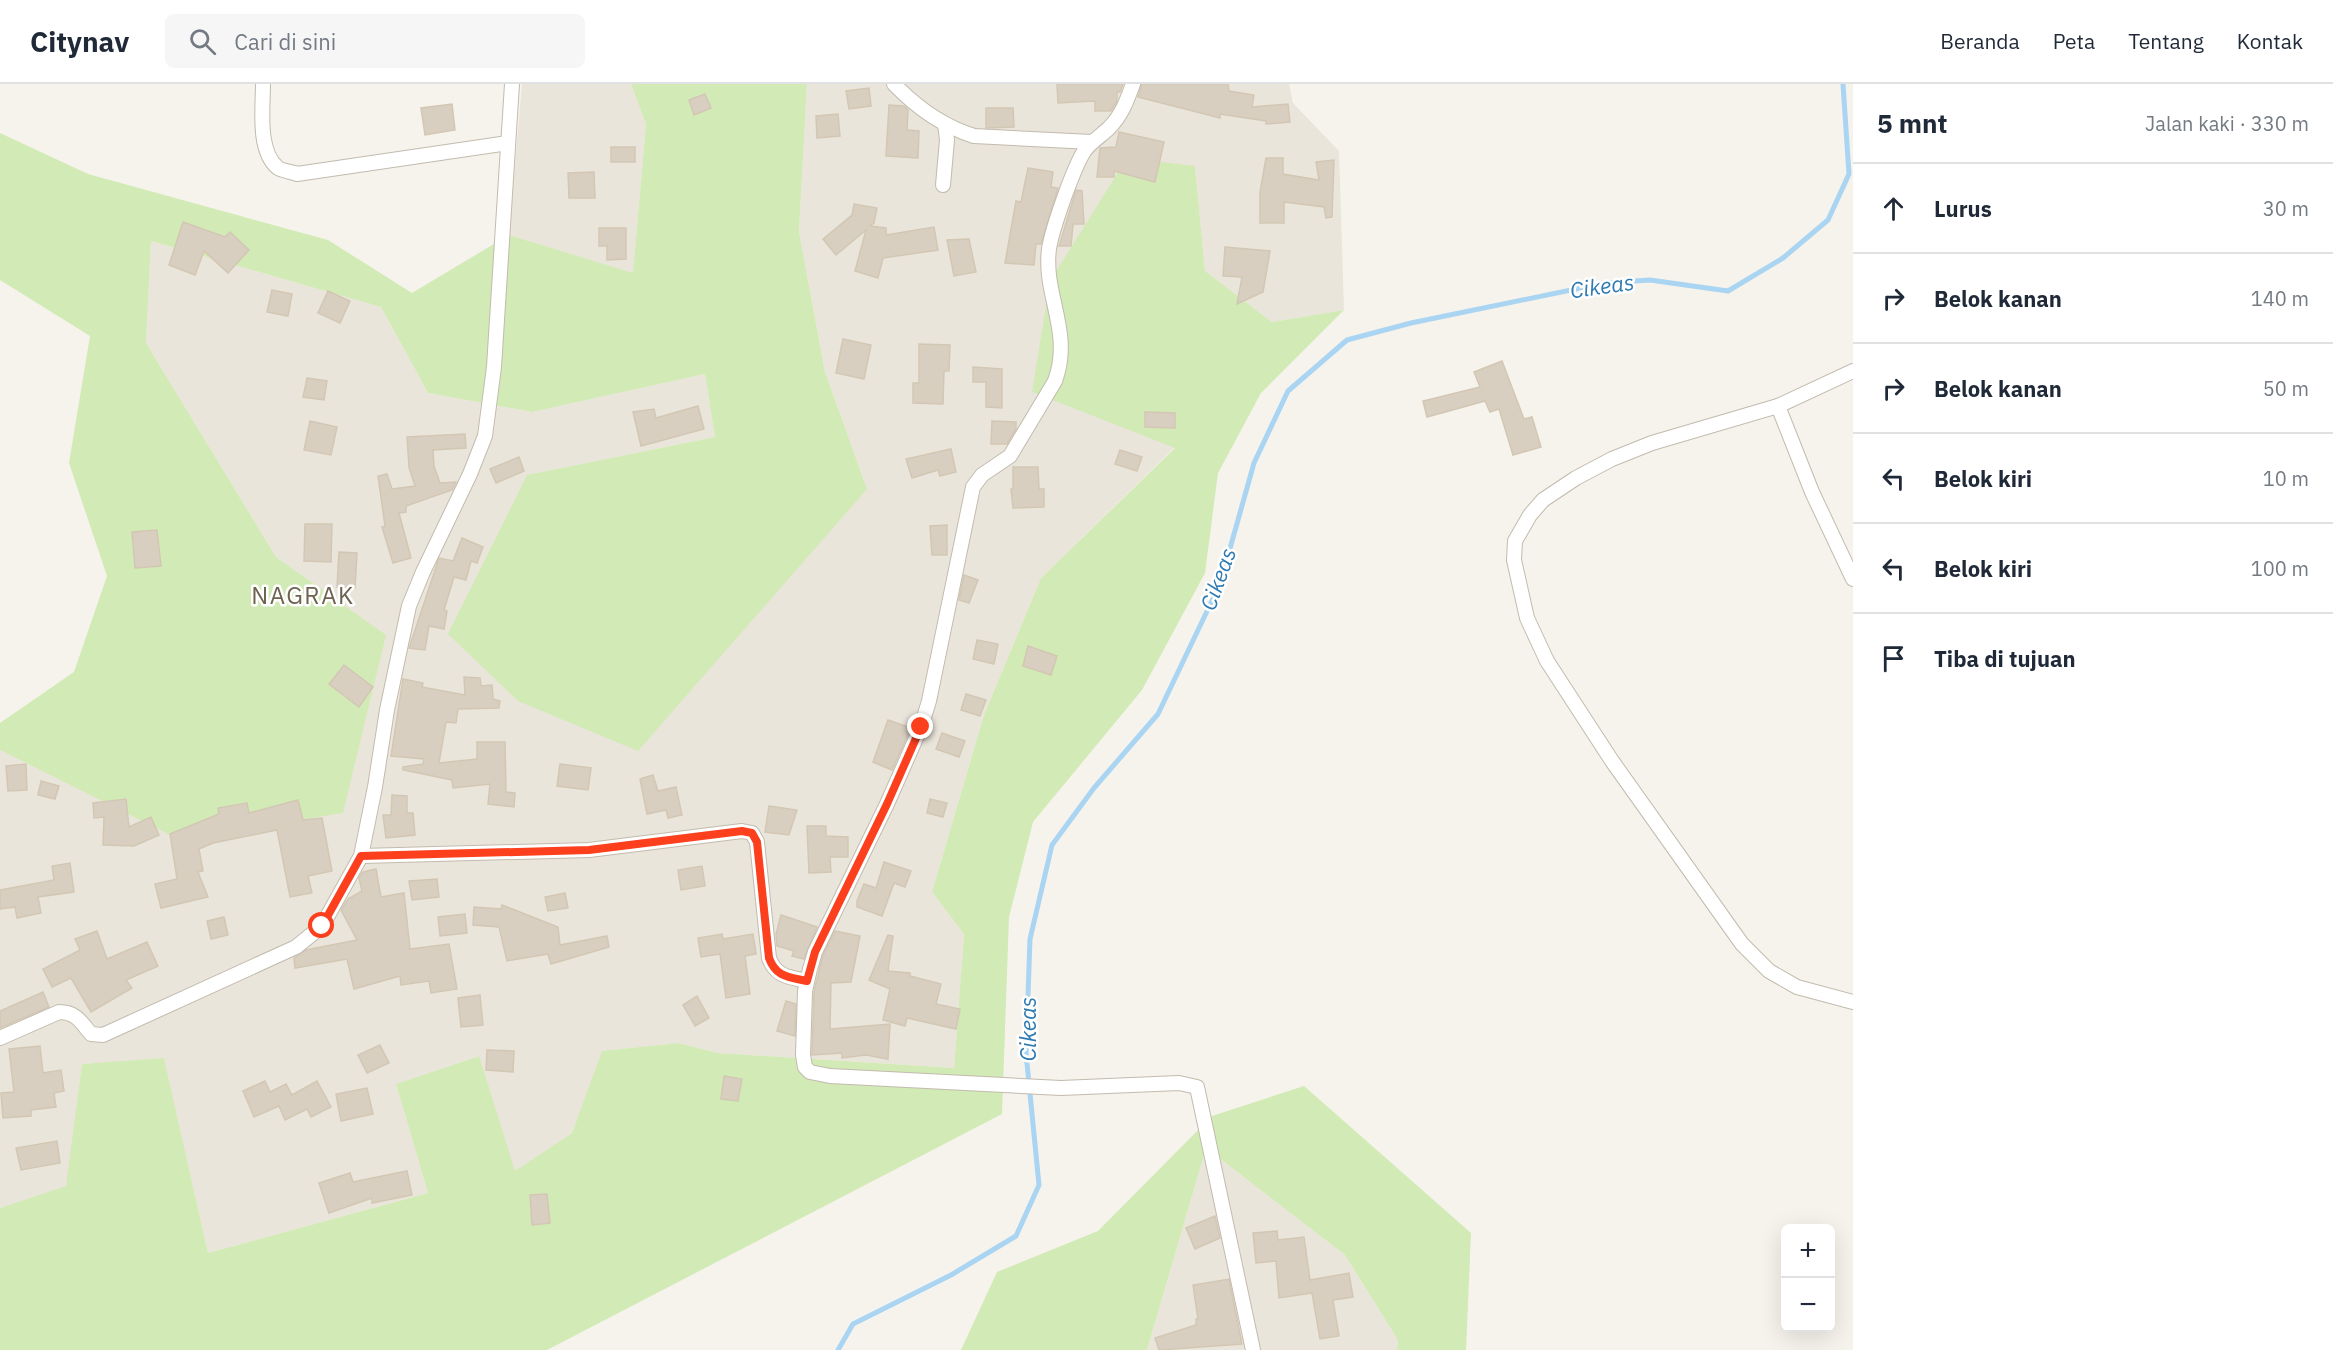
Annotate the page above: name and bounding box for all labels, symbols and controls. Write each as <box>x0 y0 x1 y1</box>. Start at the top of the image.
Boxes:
search box <box>165 14 585 68</box>
text: Citynav <box>30 23 129 60</box>
icon: search <box>186 25 219 58</box>
text: Cari di sini <box>234 27 336 56</box>
text: Beranda <box>1940 27 2020 55</box>
text: Peta <box>2053 27 2095 55</box>
text: Tentang <box>2128 27 2204 55</box>
text: Kontak <box>2237 27 2303 55</box>
text: 5 mnt <box>1877 106 1947 140</box>
text: Jalan kaki · 330 m <box>2145 110 2309 137</box>
icon: ahead <box>1877 192 1910 225</box>
text: Lurus <box>1934 194 1992 223</box>
text: 30 m <box>2263 195 2309 222</box>
water label: Cikeas <box>1568 267 1636 304</box>
icon: right <box>1877 282 1910 315</box>
text: Belok kanan <box>1934 284 2062 313</box>
text: 140 m <box>2251 285 2309 312</box>
icon: right <box>1877 372 1910 405</box>
text: Belok kanan <box>1934 374 2062 403</box>
text: 50 m <box>2263 375 2309 402</box>
icon: left <box>1877 462 1910 495</box>
text: Belok kiri <box>1934 464 2032 493</box>
text: 10 m <box>2263 465 2309 492</box>
water label: Cikeas <box>1193 544 1242 614</box>
icon: left <box>1877 552 1910 585</box>
text: Belok kiri <box>1934 554 2032 583</box>
text: 100 m <box>2251 555 2309 582</box>
district label: NAGRAK <box>251 579 355 611</box>
icon: arrive <box>1877 642 1910 675</box>
text: Tiba di tujuan <box>1934 644 2076 673</box>
route end <box>907 713 933 739</box>
route start <box>308 912 334 938</box>
water label: Cikeas <box>1013 997 1042 1061</box>
map controls <box>1781 1224 1835 1332</box>
button: + <box>1781 1224 1835 1278</box>
button: − <box>1781 1278 1835 1332</box>

